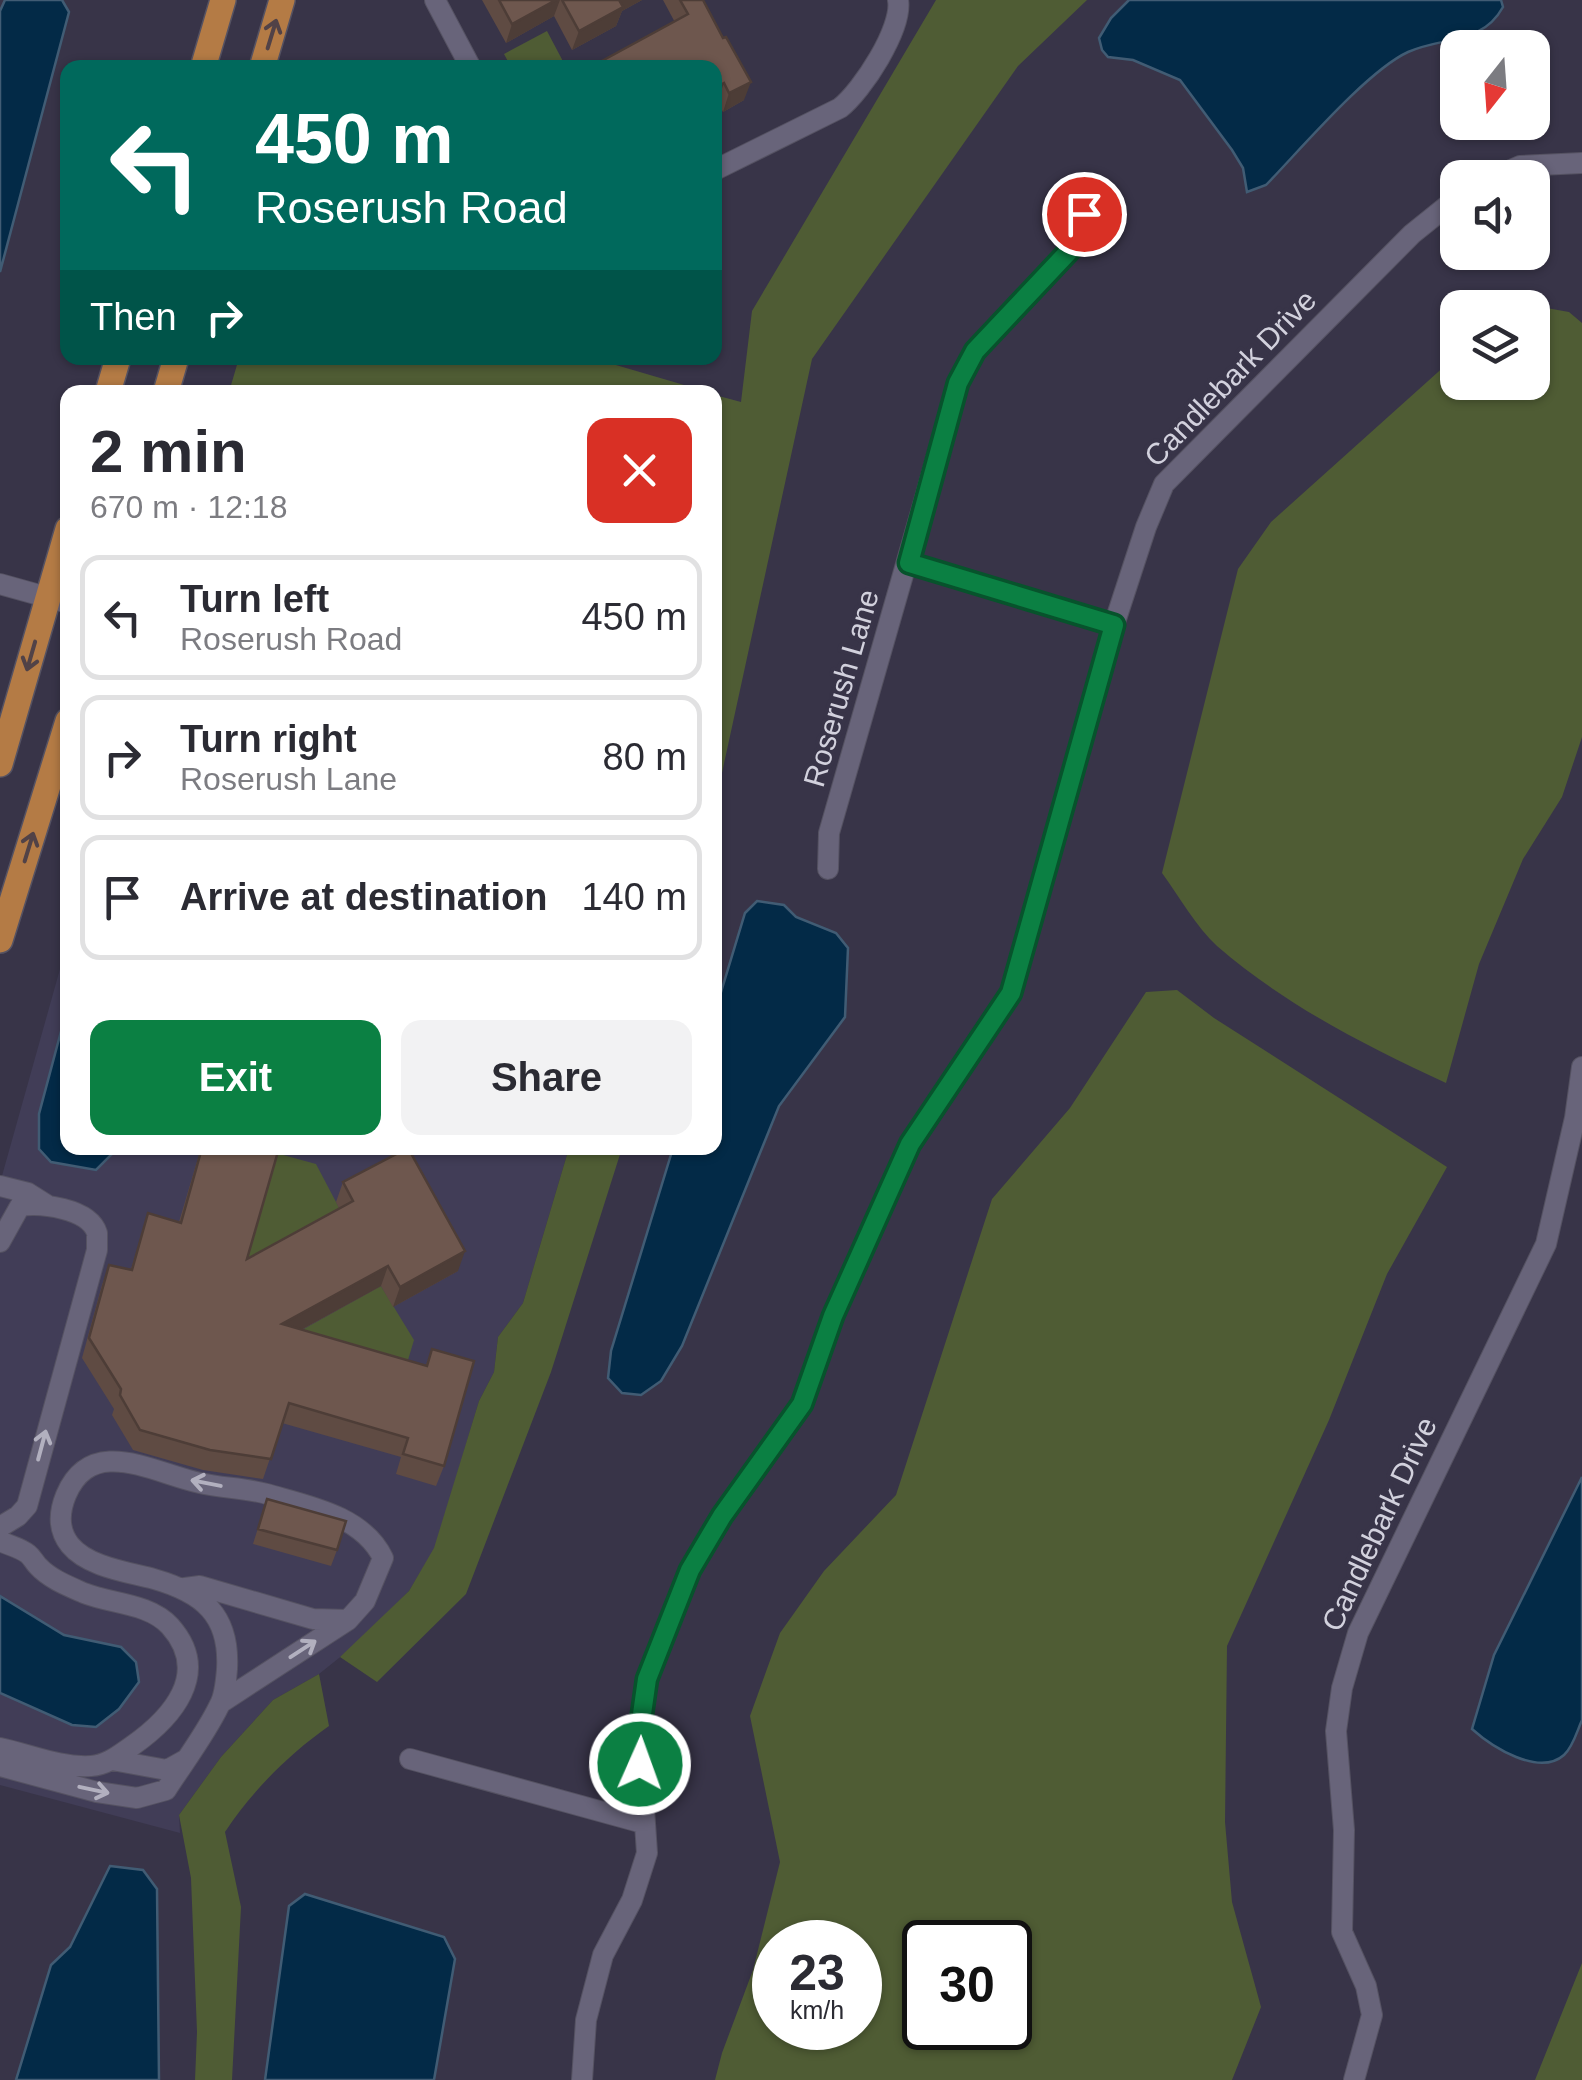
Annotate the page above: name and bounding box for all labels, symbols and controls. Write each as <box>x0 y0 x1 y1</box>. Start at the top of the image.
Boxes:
one-way arrow <box>264 18 282 50</box>
north arrow <box>1440 30 1550 140</box>
map controls <box>1440 30 1550 400</box>
icon: left <box>90 100 220 230</box>
text: 450 m <box>255 100 453 178</box>
button: sound <box>1440 160 1550 270</box>
pin <box>1042 172 1127 257</box>
text: Roserush Road <box>255 182 568 233</box>
icon: arrive <box>1057 187 1112 242</box>
street label: Candlebark Drive <box>1138 283 1322 473</box>
icon: right <box>197 290 252 345</box>
button: layers <box>1440 290 1550 400</box>
text: Then <box>90 296 177 338</box>
text: 2 min <box>90 418 247 485</box>
button: close <box>587 418 692 523</box>
text: 670 m · 12:18 <box>90 489 287 525</box>
text: Turn left <box>180 578 329 620</box>
street label: Roserush Lane <box>797 586 885 790</box>
icon: left <box>95 590 150 645</box>
text: 450 m <box>581 596 687 638</box>
text: Roserush Road <box>180 621 402 657</box>
one-way arrow <box>20 640 39 672</box>
text: Turn right <box>180 718 357 760</box>
icon: right <box>95 730 150 785</box>
text: 80 m <box>603 736 687 778</box>
text: Roserush Lane <box>180 761 397 797</box>
one-way arrow <box>21 832 39 863</box>
icon: arrive <box>95 870 150 925</box>
text: Arrive at destination <box>180 876 547 918</box>
text: 140 m <box>581 876 687 918</box>
button: Exit <box>90 1020 381 1135</box>
button: Share <box>401 1020 692 1135</box>
street label: Candlebark Drive <box>1315 1412 1443 1636</box>
one-way arrow <box>33 1430 52 1461</box>
one-way arrow <box>191 1473 223 1492</box>
one-way arrow <box>289 1639 317 1660</box>
position arrow <box>588 1712 692 1816</box>
one-way arrow <box>78 1782 110 1801</box>
speed limit sign: 30 <box>902 1920 1032 2050</box>
text: 23 <box>789 1945 845 2001</box>
text: km/h <box>790 1996 844 2024</box>

